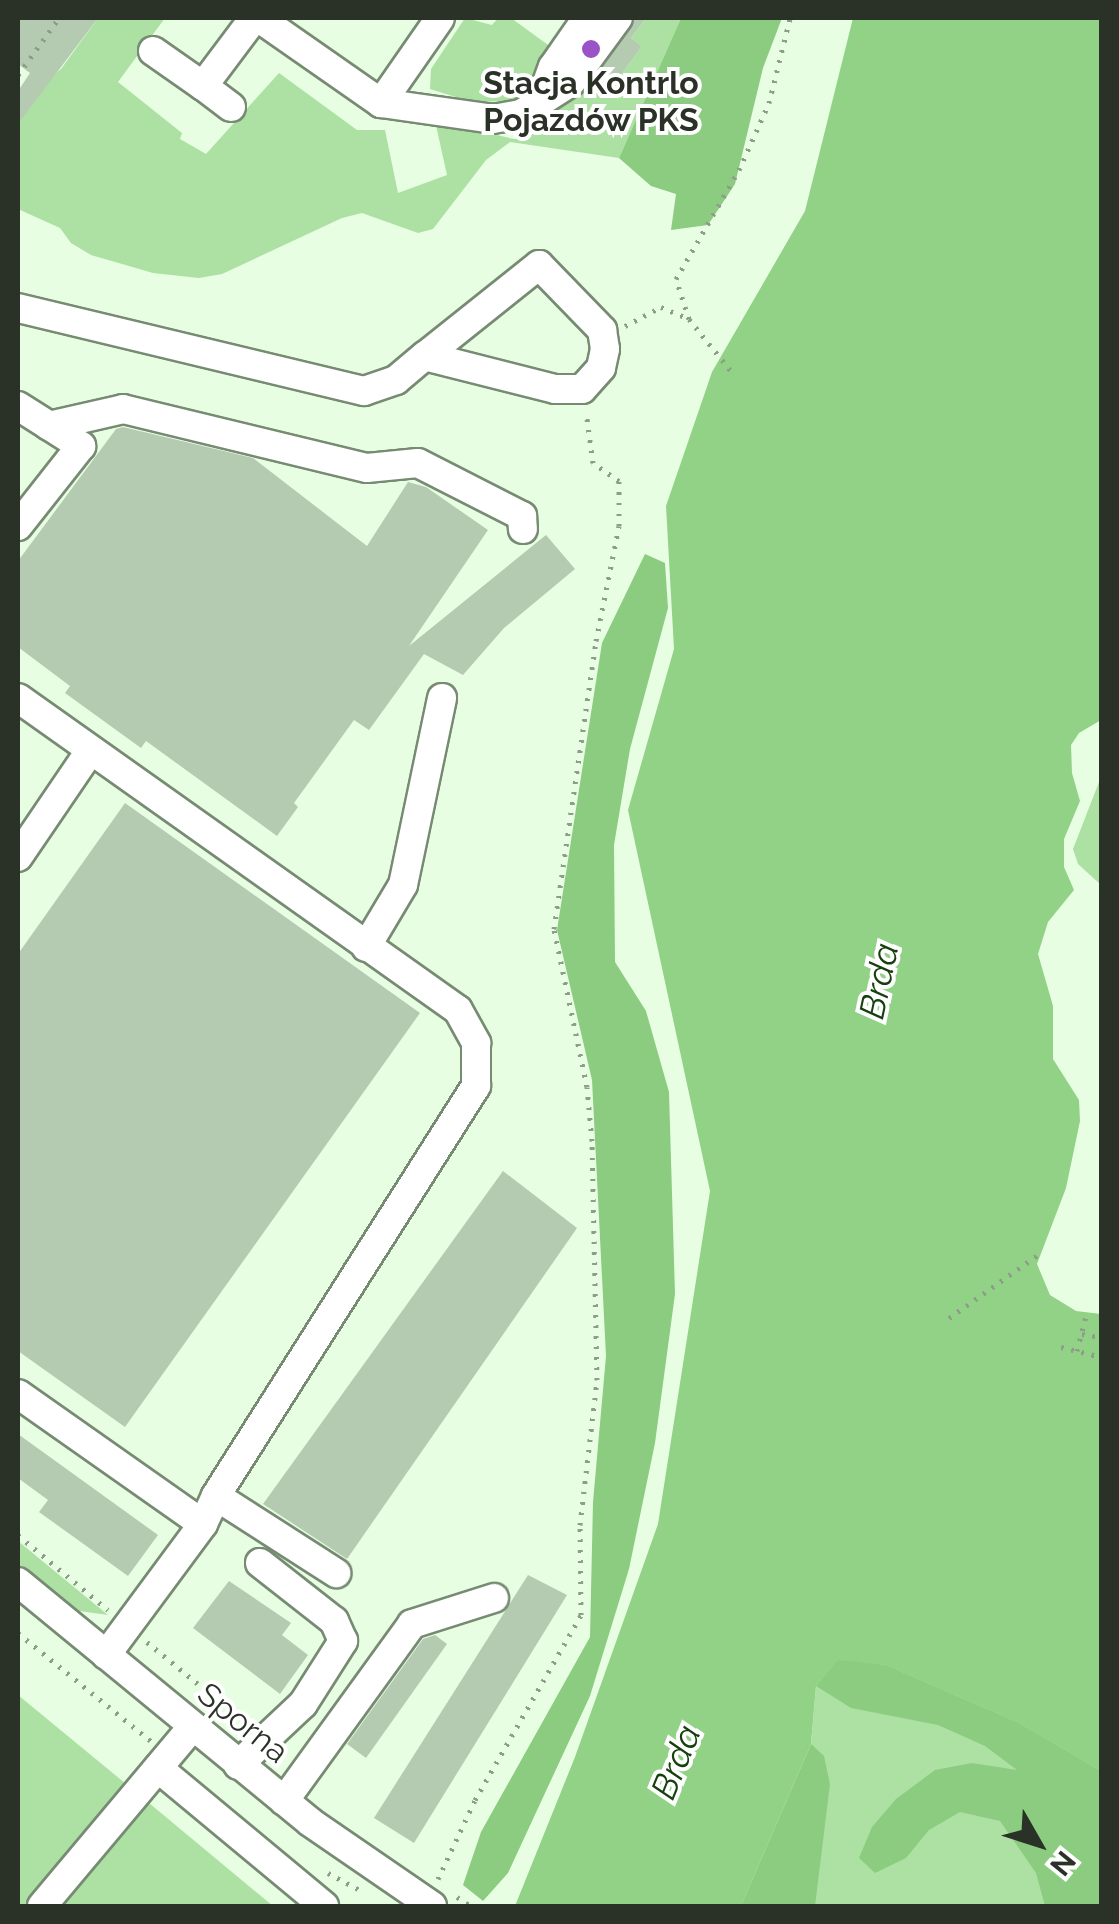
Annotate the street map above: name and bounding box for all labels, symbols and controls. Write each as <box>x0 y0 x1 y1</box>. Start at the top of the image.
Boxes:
marker: Stacja Kontrlo Pojazdów PKS <box>580 38 602 60</box>
place label: Stacja Kontrlo Pojazdów PKS <box>483 65 699 140</box>
water label: Brda <box>851 940 907 1022</box>
street label: Sporna <box>190 1675 296 1771</box>
water label: Brda <box>642 1719 710 1805</box>
north arrow <box>989 1794 1089 1894</box>
text: N <box>1043 1845 1082 1882</box>

